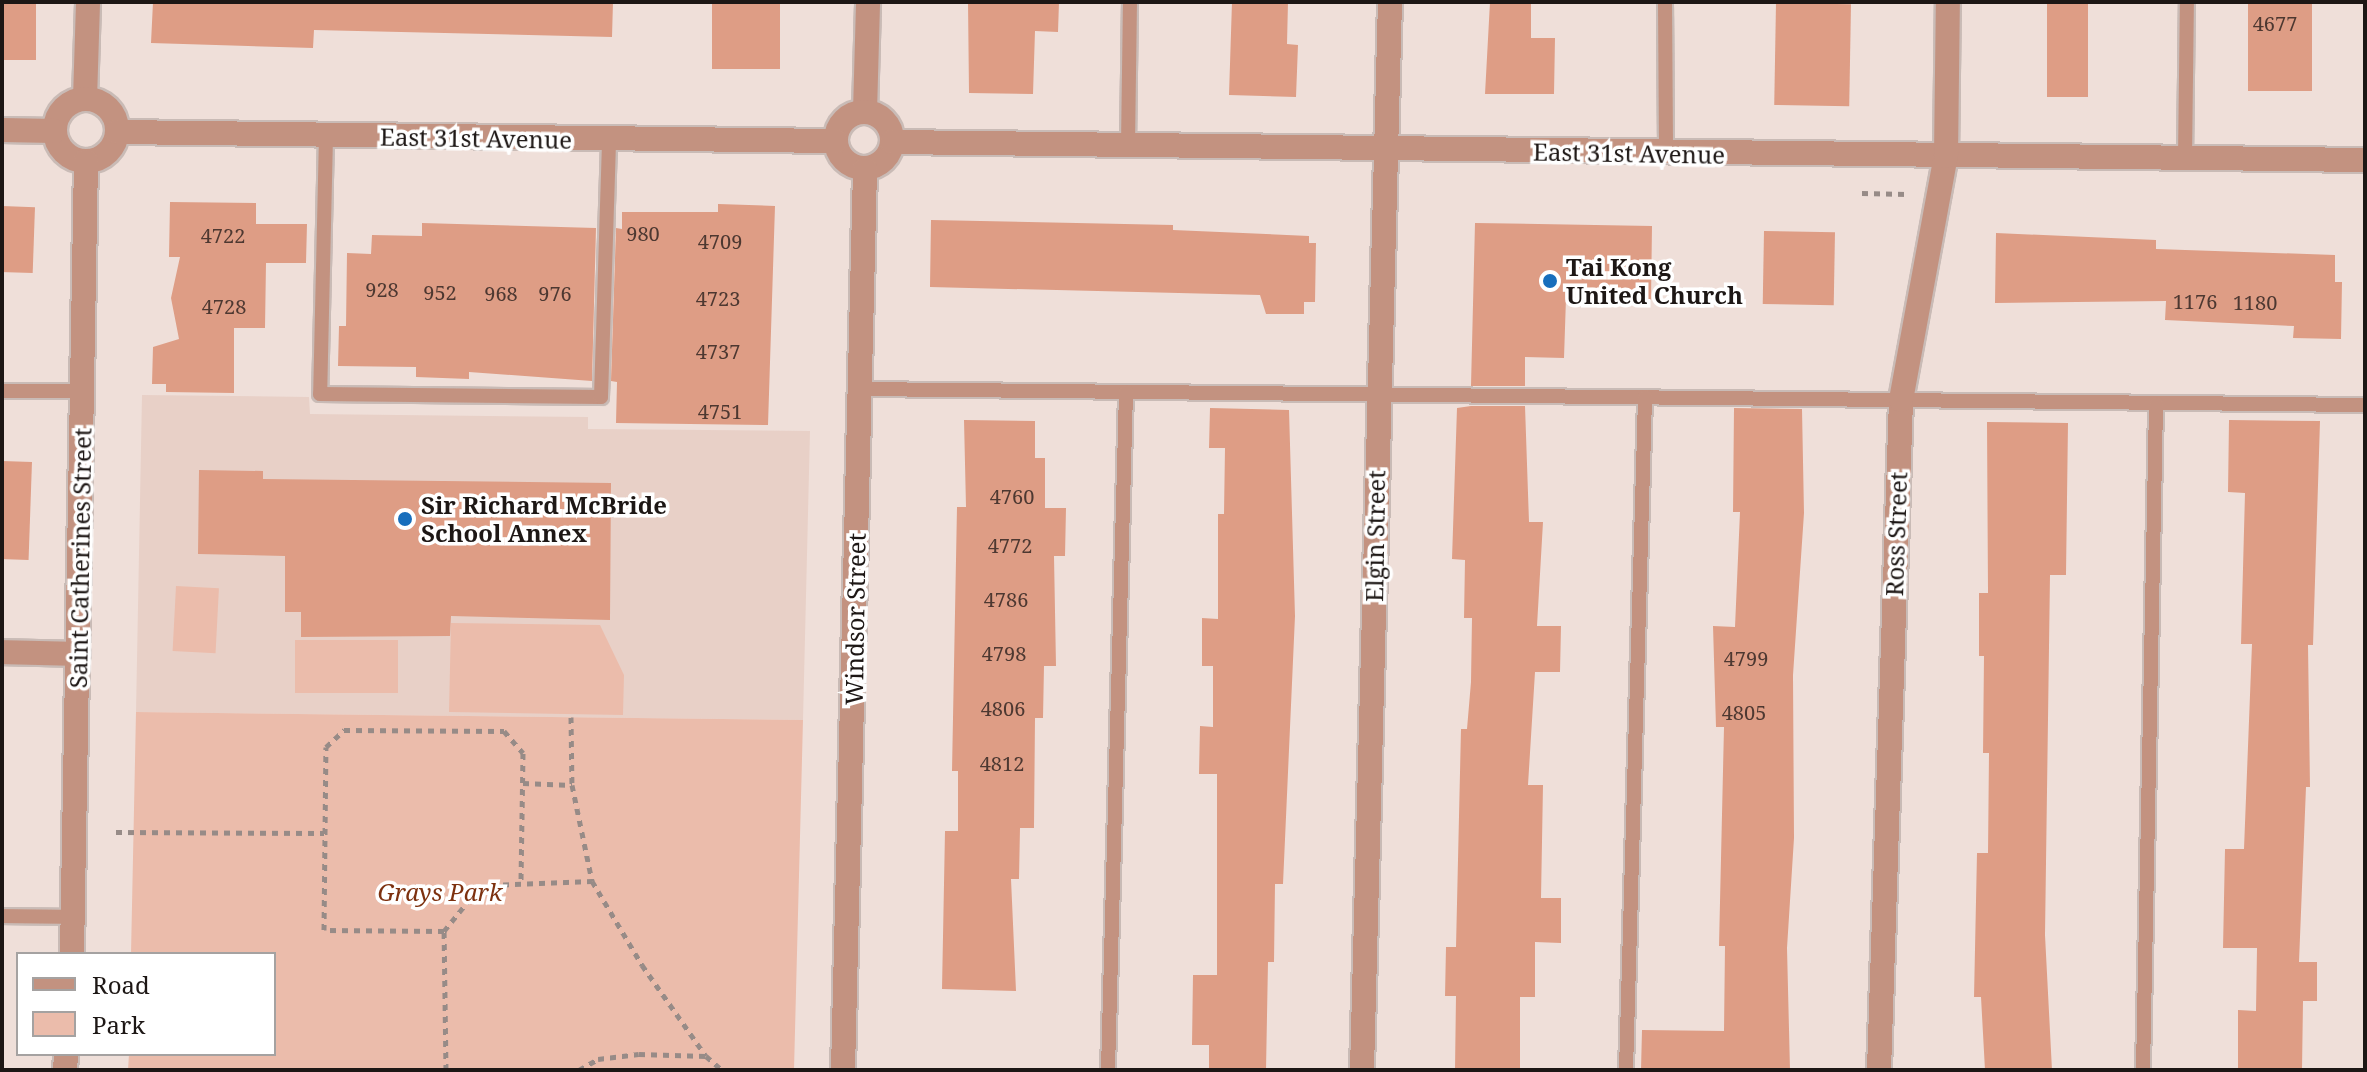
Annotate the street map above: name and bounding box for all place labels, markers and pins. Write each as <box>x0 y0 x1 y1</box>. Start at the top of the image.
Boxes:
place label: Tai Kong United Church <box>1566 253 1743 309</box>
marker: Tai Kong United Church <box>1541 272 1559 290</box>
place label: Sir Richard McBride School Annex <box>421 491 667 547</box>
marker: Sir Richard McBride School Annex <box>396 510 414 528</box>

